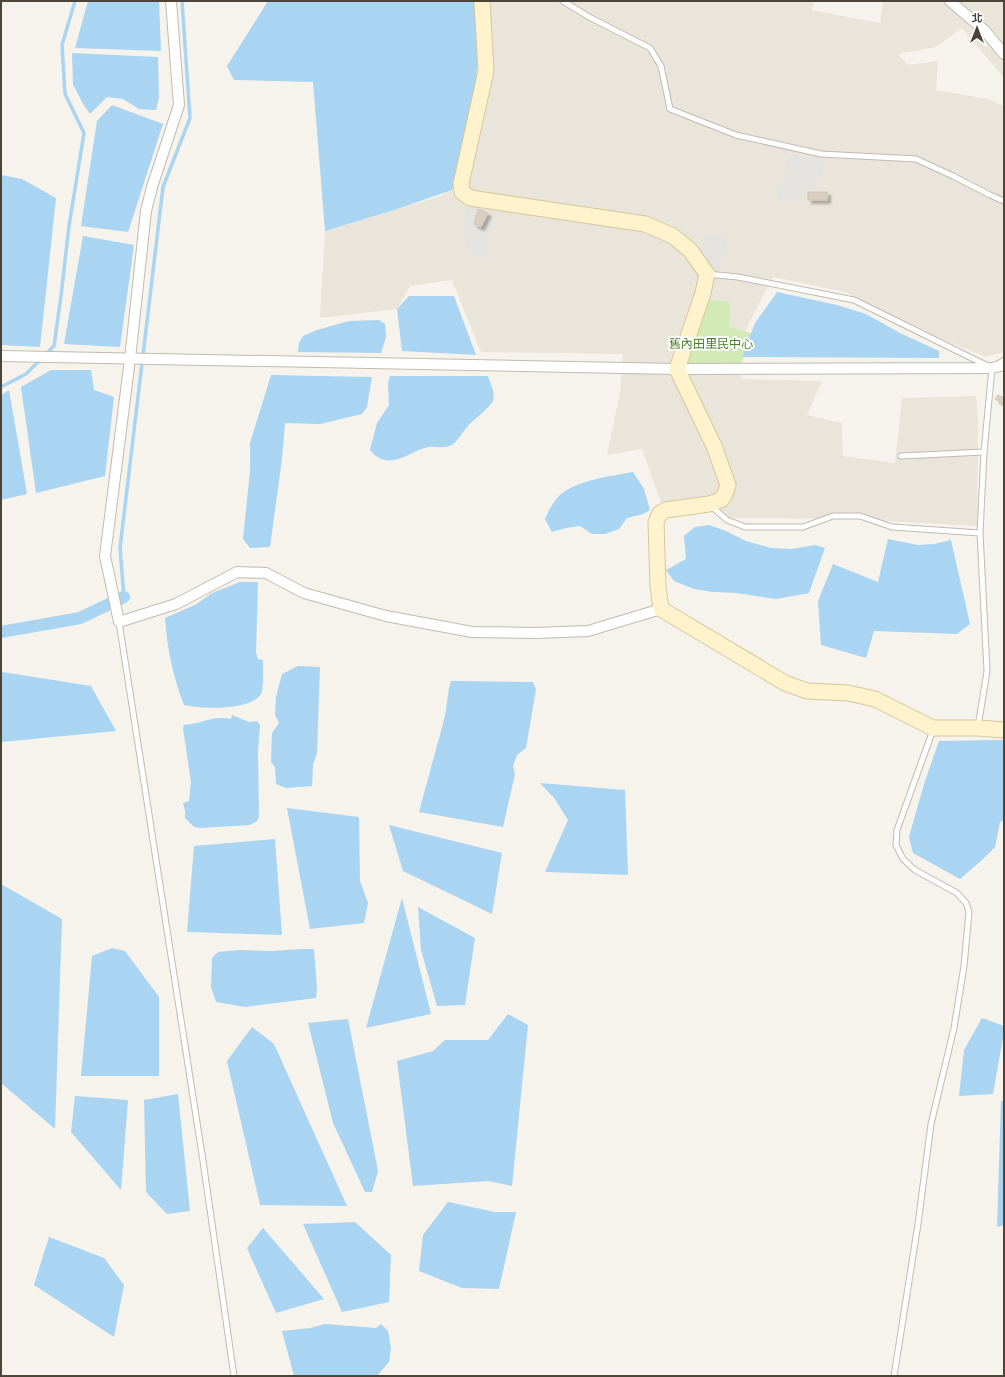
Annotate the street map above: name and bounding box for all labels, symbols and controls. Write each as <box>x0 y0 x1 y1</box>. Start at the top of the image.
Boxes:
north arrow <box>957 8 997 48</box>
text: 北 <box>972 12 983 25</box>
park label: 舊內田里民中心 <box>669 337 753 352</box>

